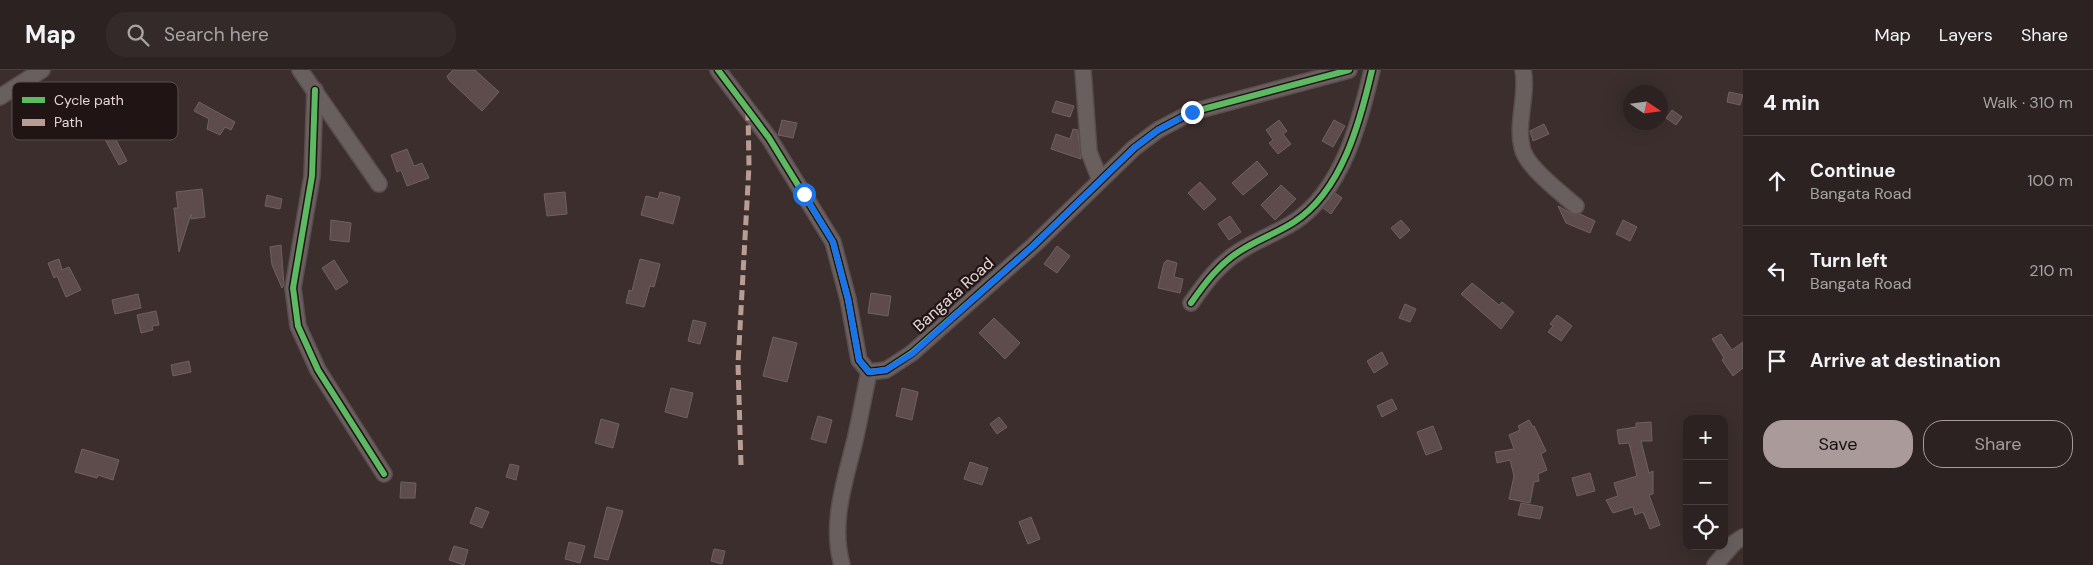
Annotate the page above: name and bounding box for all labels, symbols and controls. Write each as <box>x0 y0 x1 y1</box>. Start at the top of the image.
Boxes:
search box <box>106 12 456 57</box>
text: Map <box>25 19 76 50</box>
icon: search <box>124 21 152 49</box>
text: Search here <box>164 22 269 47</box>
text: Map <box>1875 23 1911 47</box>
text: Layers <box>1939 23 1993 47</box>
text: Share <box>2021 23 2068 47</box>
legend <box>12 82 178 140</box>
north arrow <box>1623 85 1668 130</box>
text: 4 min <box>1763 89 1820 117</box>
text: Cycle path <box>54 91 124 109</box>
text: Walk · 310 m <box>1983 92 2073 113</box>
route end <box>1181 101 1204 124</box>
text: Path <box>54 113 83 131</box>
text: Continue <box>1810 158 1896 183</box>
icon: ahead <box>1763 167 1791 195</box>
text: 100 m <box>2028 170 2073 191</box>
route start <box>793 183 816 206</box>
text: Bangata Road <box>1810 183 1911 204</box>
text: Turn left <box>1810 248 1888 273</box>
street label: Bangata Road <box>909 253 998 336</box>
icon: left <box>1763 257 1791 285</box>
text: 210 m <box>2029 260 2073 281</box>
text: Bangata Road <box>1810 273 1911 294</box>
icon: arrive <box>1763 347 1791 375</box>
text: Arrive at destination <box>1810 348 2001 373</box>
map controls <box>1683 415 1728 550</box>
button: + <box>1683 415 1728 460</box>
button: Save <box>1763 420 1913 468</box>
button: Share <box>1923 420 2073 468</box>
button: − <box>1683 460 1728 505</box>
button: locate <box>1683 505 1728 550</box>

